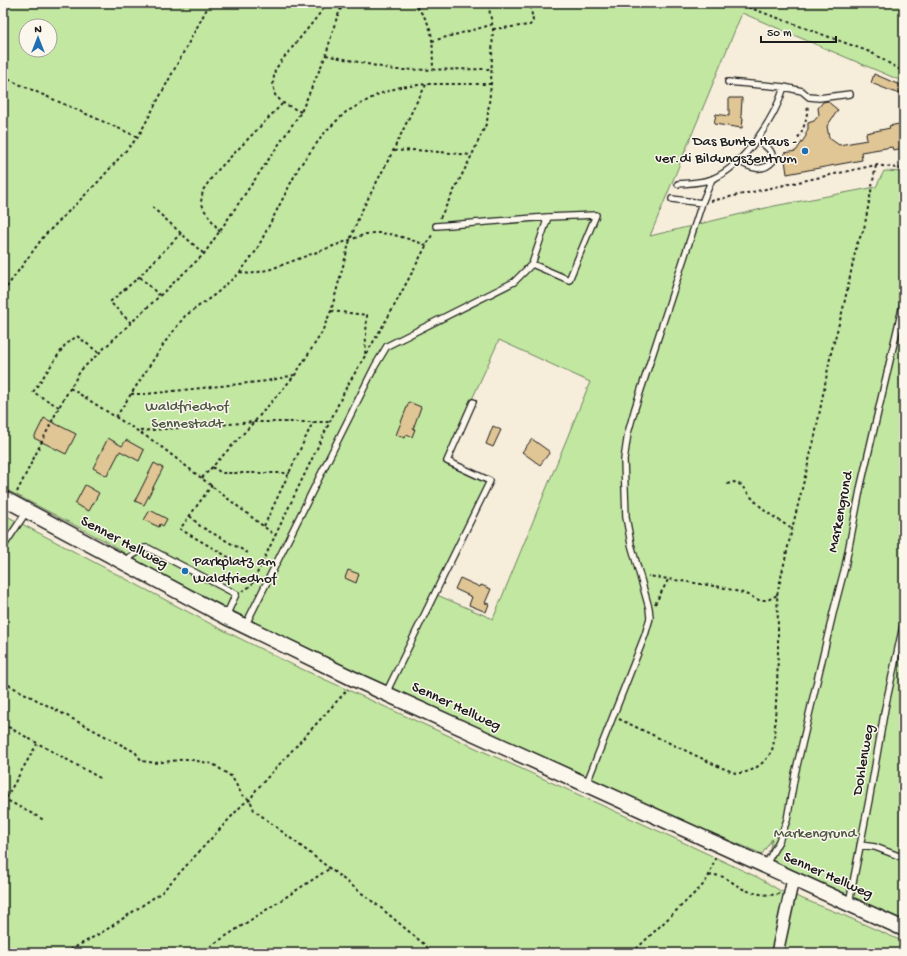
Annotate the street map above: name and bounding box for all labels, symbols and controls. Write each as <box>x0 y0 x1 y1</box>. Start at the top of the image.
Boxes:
north arrow <box>18 18 58 58</box>
scale bar <box>761 18 836 44</box>
text: N <box>34 24 42 36</box>
text: 50 m <box>767 27 792 41</box>
place label: Das Bunte Haus - ver.di Bildungszentrum <box>655 133 797 168</box>
marker: Das Bunte Haus - ver.di Bildungszentrum <box>800 146 810 156</box>
park label: Waldfriedhof Sennestadt <box>145 398 230 433</box>
street label: Markengrund <box>824 469 858 554</box>
street label: Senner Hellweg <box>77 512 171 574</box>
place label: Parkplatz am Waldfriedhof <box>192 553 278 588</box>
marker: Parkplatz am Waldfriedhof <box>180 566 190 576</box>
street label: Senner Hellweg <box>409 678 503 736</box>
street label: Dohlenweg <box>849 723 879 798</box>
park label: Markengrund <box>774 825 857 843</box>
street label: Senner Hellweg <box>780 848 876 904</box>

